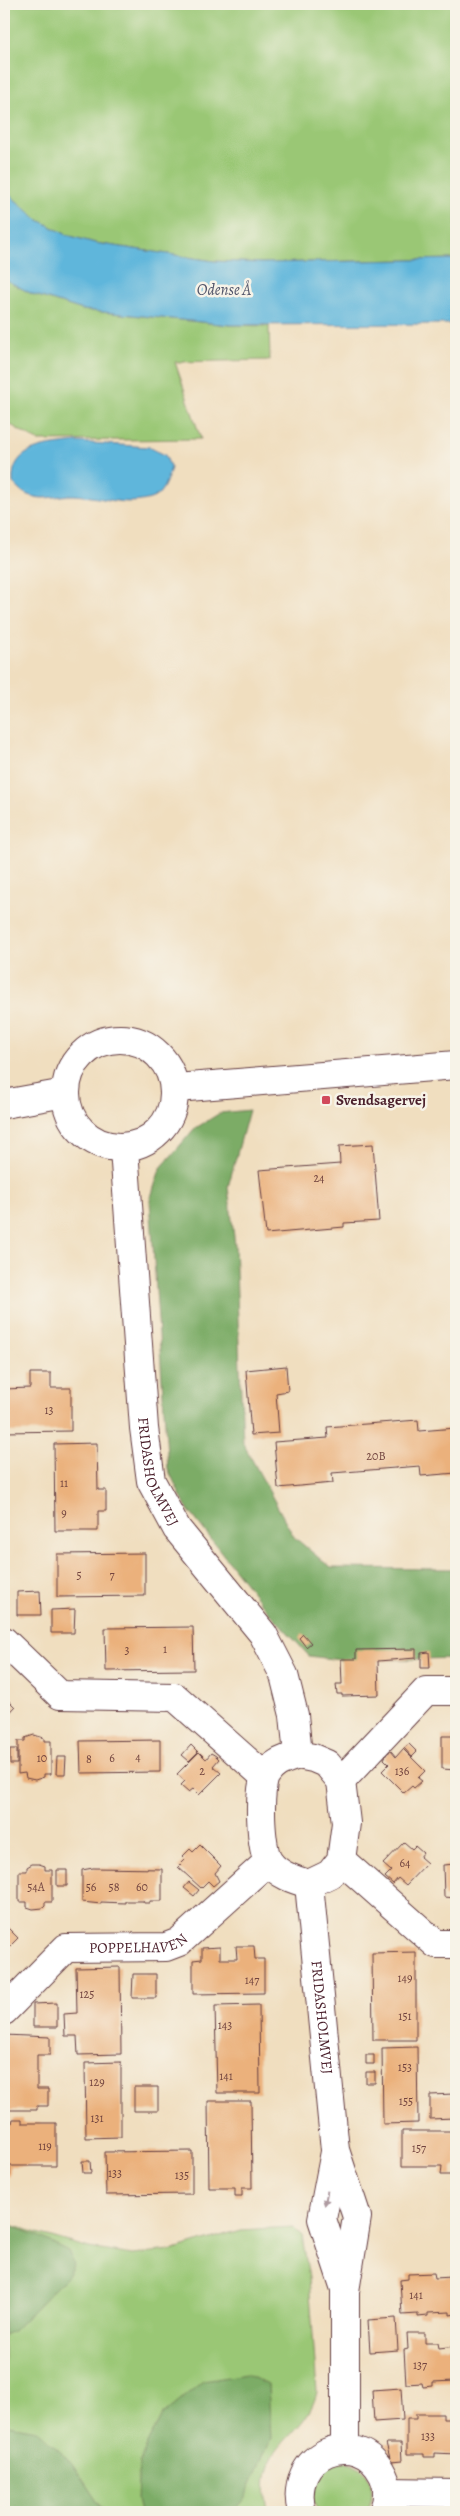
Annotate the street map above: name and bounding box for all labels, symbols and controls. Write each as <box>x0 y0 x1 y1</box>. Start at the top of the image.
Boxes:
water label: Odense Å <box>197 279 251 301</box>
place label: Svendsagervej <box>336 1090 426 1110</box>
marker: Svendsagervej <box>320 1094 332 1106</box>
house number: 24 <box>313 1170 325 1186</box>
house number: 13 <box>44 1402 54 1418</box>
street label: FRIDASHOLMVEJ <box>133 1416 184 1530</box>
house number: 20B <box>366 1448 386 1464</box>
house number: 11 <box>60 1475 68 1491</box>
house number: 9 <box>61 1505 67 1521</box>
house number: 5 <box>76 1567 82 1583</box>
house number: 7 <box>109 1567 115 1583</box>
house number: 1 <box>163 1641 167 1657</box>
house number: 3 <box>125 1642 130 1658</box>
house number: 4 <box>135 1749 141 1765</box>
house number: 10 <box>37 1750 47 1766</box>
house number: 6 <box>109 1750 115 1766</box>
house number: 8 <box>86 1751 92 1767</box>
house number: 2 <box>199 1763 205 1779</box>
house number: 136 <box>395 1763 410 1779</box>
house number: 64 <box>400 1855 411 1871</box>
house number: 54A <box>27 1879 46 1895</box>
house number: 56 <box>86 1879 97 1895</box>
house number: 58 <box>109 1879 120 1895</box>
house number: 60 <box>136 1879 148 1895</box>
street label: POPPELHAVEN <box>89 1929 192 1958</box>
street label: FRIDASHOLMVEJ <box>307 1960 338 2075</box>
house number: 149 <box>397 1970 413 1986</box>
house number: 147 <box>245 1972 260 1988</box>
house number: 125 <box>80 1986 94 2002</box>
house number: 151 <box>398 2008 412 2024</box>
house number: 143 <box>218 2017 232 2033</box>
house number: 153 <box>398 2059 412 2075</box>
house number: 141 <box>219 2068 233 2084</box>
house number: 129 <box>89 2074 105 2090</box>
house number: 155 <box>399 2093 413 2109</box>
house number: 131 <box>90 2110 104 2126</box>
house number: 119 <box>38 2138 52 2154</box>
house number: 157 <box>412 2140 427 2156</box>
house number: 133 <box>108 2165 122 2181</box>
house number: 135 <box>175 2167 189 2183</box>
one-way arrow <box>322 2190 330 2206</box>
house number: 141 <box>409 2287 423 2303</box>
house number: 137 <box>413 2357 428 2373</box>
house number: 133 <box>421 2428 435 2444</box>

